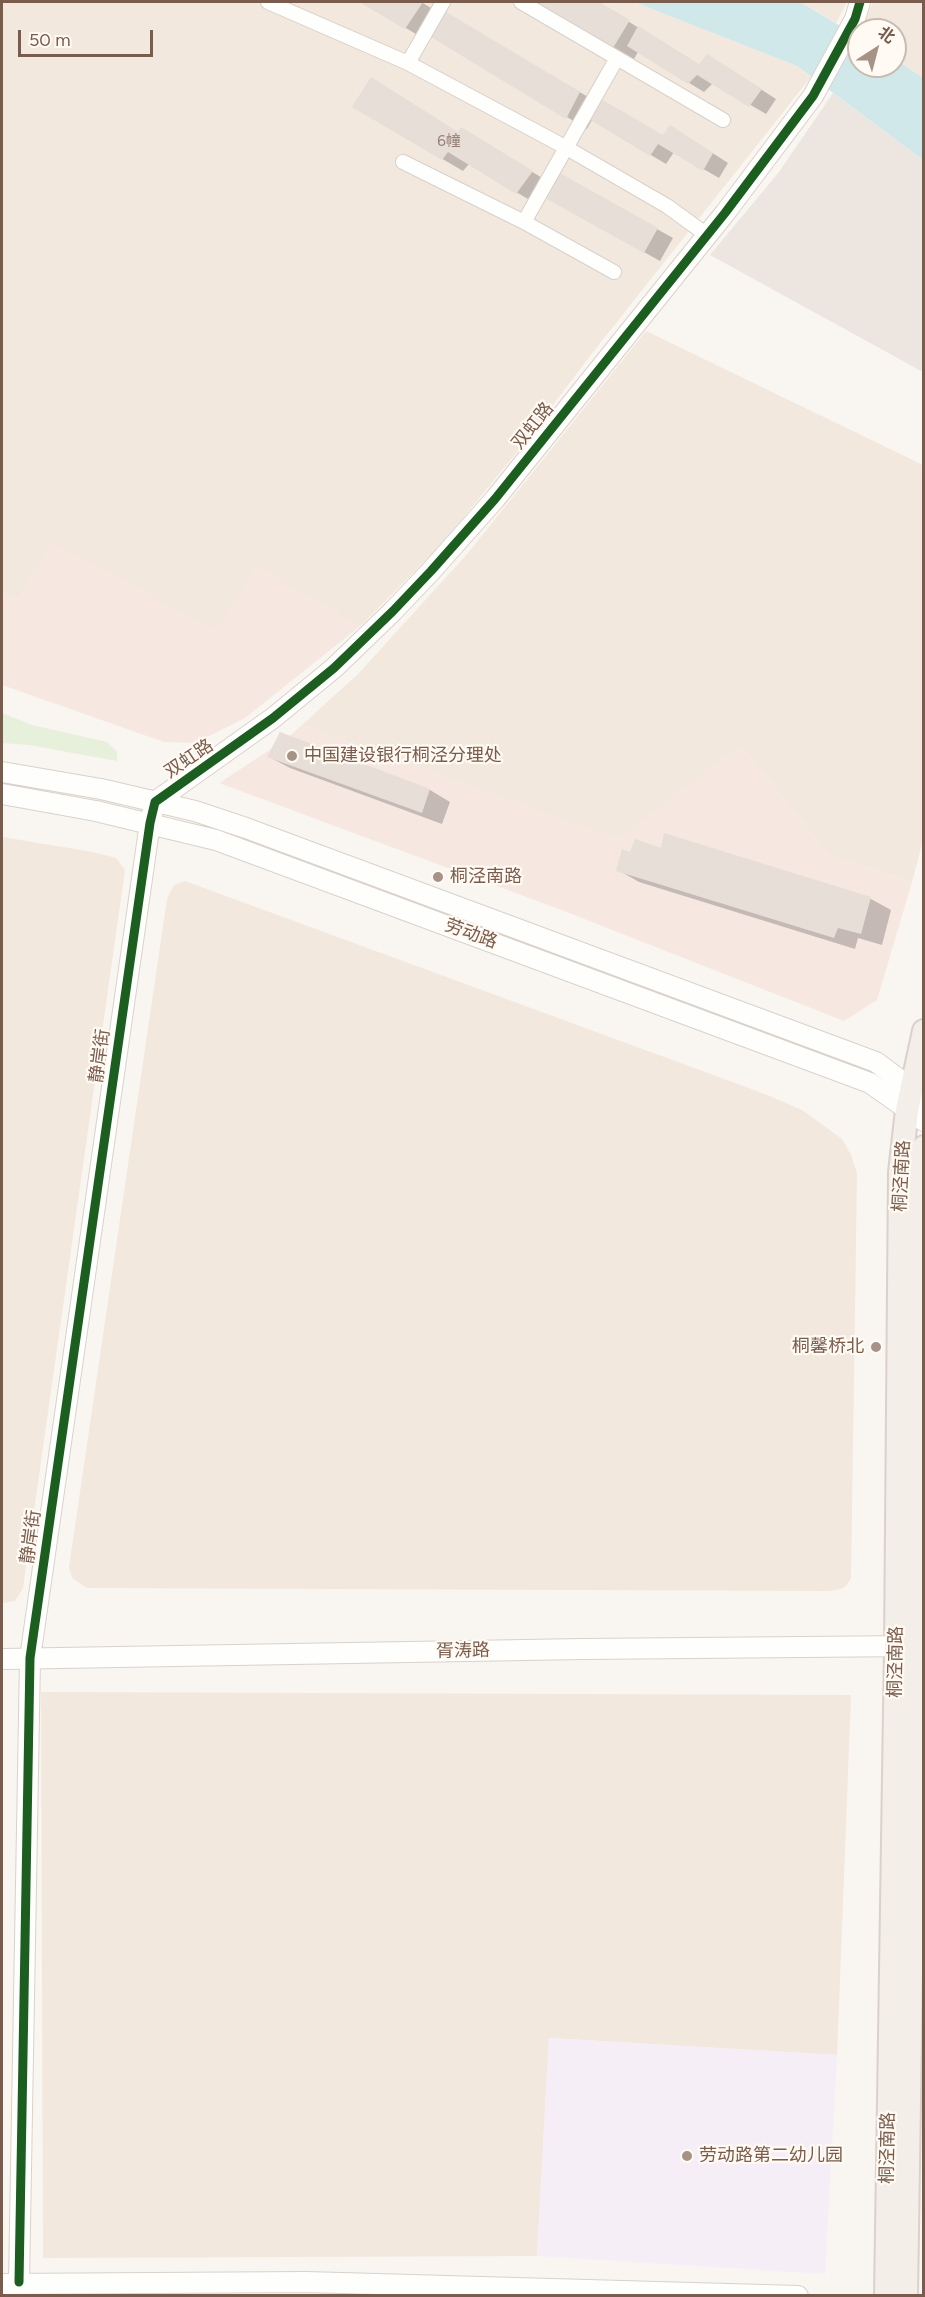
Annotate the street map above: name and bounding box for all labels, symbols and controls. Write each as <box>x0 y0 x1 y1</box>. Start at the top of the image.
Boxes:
scale bar <box>21 18 156 56</box>
north arrow <box>847 18 907 78</box>
text: 北 <box>875 22 899 47</box>
text: 50 m <box>29 29 71 51</box>
house number: 6幢 <box>437 133 461 151</box>
street label: 双虹路 <box>508 398 558 454</box>
street label: 双虹路 <box>161 735 217 783</box>
place label: 中国建设银行桐泾分理处 <box>304 745 502 767</box>
marker: 中国建设银行桐泾分理处 <box>285 749 299 763</box>
place label: 桐泾南路 <box>450 866 522 888</box>
marker: 桐泾南路 <box>431 870 445 884</box>
street label: 劳动路 <box>442 915 500 953</box>
street label: 静岸街 <box>86 1028 114 1084</box>
street label: 桐泾南路 <box>889 1139 915 1213</box>
place label: 桐馨桥北 <box>792 1336 864 1358</box>
marker: 桐馨桥北 <box>869 1340 883 1354</box>
street label: 静岸街 <box>17 1509 45 1565</box>
street label: 桐泾南路 <box>885 1626 907 1698</box>
street label: 胥涛路 <box>436 1640 490 1662</box>
street label: 桐泾南路 <box>877 2112 899 2184</box>
place label: 劳动路第二幼儿园 <box>699 2145 843 2167</box>
marker: 劳动路第二幼儿园 <box>680 2149 694 2163</box>

